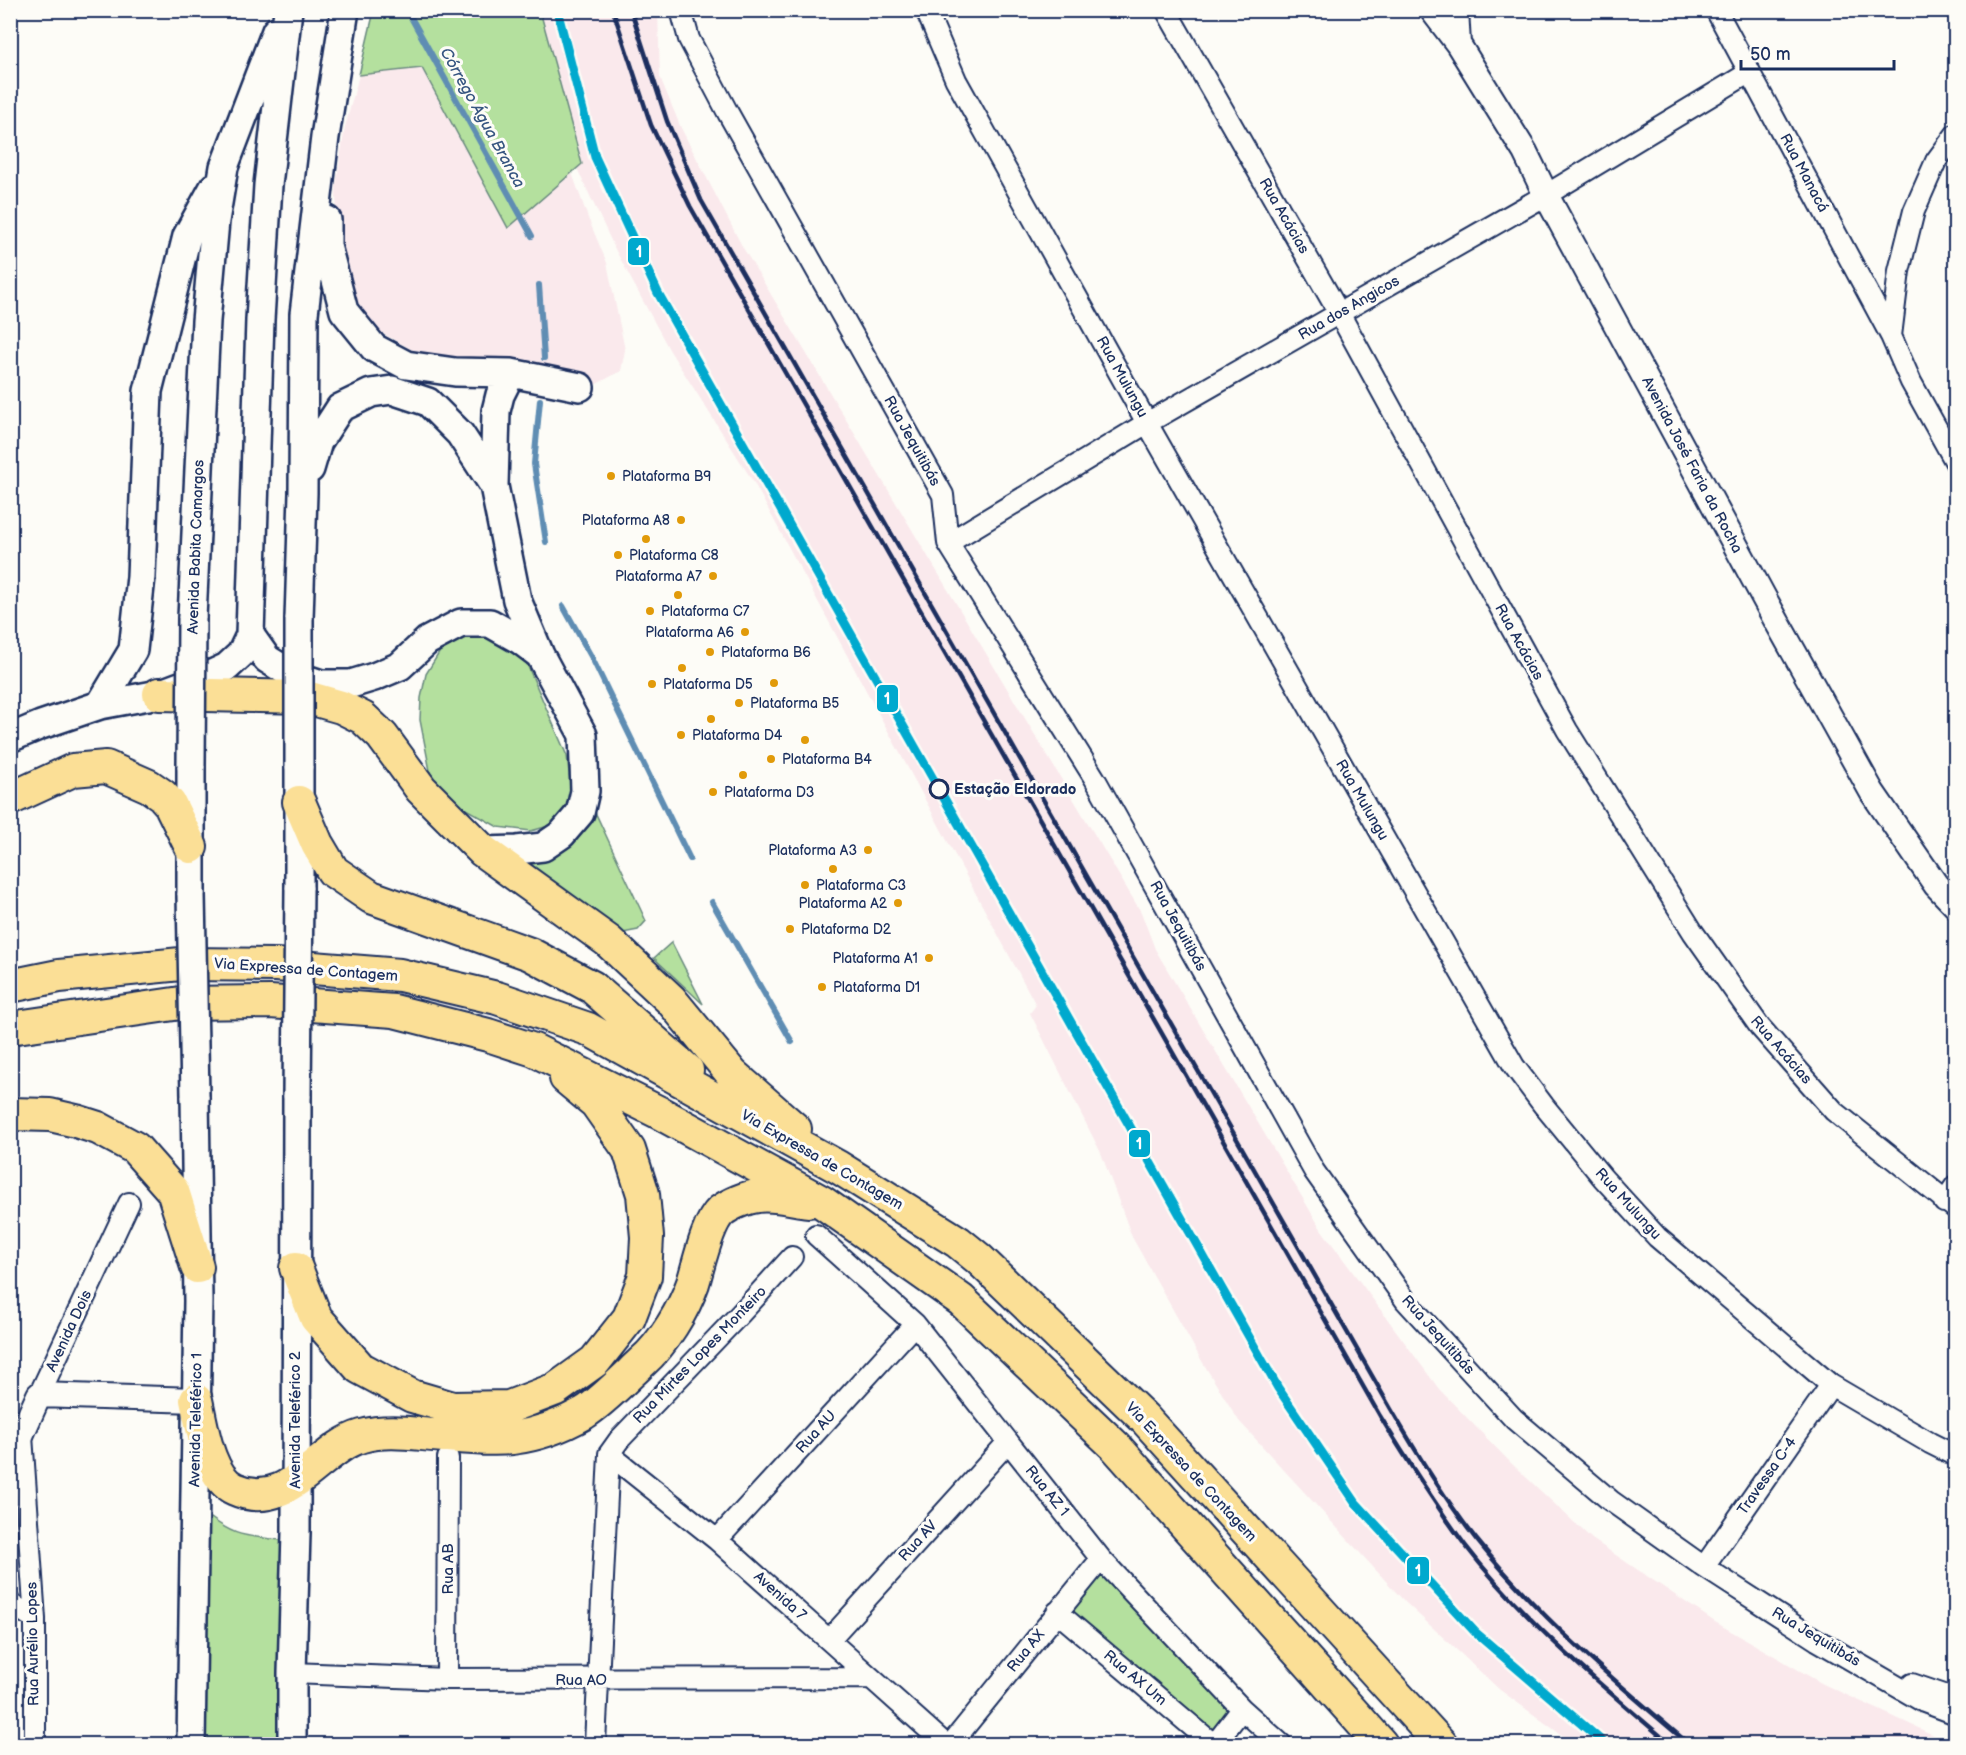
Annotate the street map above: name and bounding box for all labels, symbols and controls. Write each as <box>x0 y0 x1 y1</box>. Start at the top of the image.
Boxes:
scale bar <box>1741 33 1894 71</box>
water label: Córrego Água Branca <box>436 44 529 191</box>
text: 50 m <box>1750 44 1791 65</box>
street label: Rua Manacá <box>1775 130 1833 216</box>
street label: Rua Acácias <box>1255 175 1314 258</box>
line badge: 1 <box>627 237 650 266</box>
text: 1 <box>636 243 642 262</box>
street label: Rua dos Angicos <box>1295 271 1404 345</box>
street label: Rua Mulungu <box>1092 333 1152 421</box>
street label: Avenida José Faria da Rocha <box>1637 374 1747 556</box>
street label: Rua Jequitibás <box>879 393 945 490</box>
street label: Avenida Babita Camargos <box>183 459 209 635</box>
place label: Plataforma B9 <box>622 468 711 485</box>
marker: Plataforma B9 <box>605 470 617 482</box>
place label: Plataforma A8 <box>582 512 670 529</box>
marker: Plataforma A8 <box>675 514 687 526</box>
unlabelled marker <box>640 533 652 545</box>
place label: Plataforma C8 <box>629 547 719 564</box>
marker: Plataforma C8 <box>612 549 624 561</box>
place label: Plataforma A7 <box>615 568 702 585</box>
marker: Plataforma A7 <box>707 570 719 582</box>
unlabelled marker <box>672 589 684 601</box>
street label: Rua Acácias <box>1490 601 1548 684</box>
place label: Plataforma C7 <box>661 603 750 620</box>
marker: Plataforma C7 <box>644 605 656 617</box>
place label: Plataforma A6 <box>645 624 734 641</box>
marker: Plataforma A6 <box>739 626 751 638</box>
place label: Plataforma B6 <box>721 644 811 661</box>
marker: Plataforma B6 <box>704 646 716 658</box>
unlabelled marker <box>676 662 688 674</box>
place label: Plataforma D5 <box>663 676 753 693</box>
unlabelled marker <box>768 677 780 689</box>
marker: Plataforma D5 <box>646 678 658 690</box>
line badge: 1 <box>876 684 899 713</box>
text: 1 <box>884 690 890 709</box>
place label: Plataforma B5 <box>750 695 839 712</box>
marker: Plataforma B5 <box>733 697 745 709</box>
unlabelled marker <box>705 713 717 725</box>
place label: Plataforma D4 <box>692 727 783 744</box>
marker: Plataforma D4 <box>675 729 687 741</box>
unlabelled marker <box>799 734 811 746</box>
place label: Plataforma B4 <box>782 751 872 768</box>
marker: Plataforma B4 <box>765 753 777 765</box>
street label: Rua Mulungu <box>1331 756 1393 844</box>
unlabelled marker <box>737 769 749 781</box>
marker: Estação Eldorado <box>929 779 949 799</box>
place label: Estação Eldorado <box>954 780 1077 799</box>
place label: Plataforma D3 <box>724 784 814 801</box>
marker: Plataforma D3 <box>707 786 719 798</box>
place label: Plataforma A3 <box>768 842 857 859</box>
marker: Plataforma A3 <box>862 844 874 856</box>
unlabelled marker <box>827 863 839 875</box>
place label: Plataforma C3 <box>816 877 906 894</box>
street label: Rua Jequitibás <box>1145 878 1211 975</box>
marker: Plataforma C3 <box>799 879 811 891</box>
place label: Plataforma A2 <box>799 895 888 912</box>
marker: Plataforma A2 <box>892 897 904 909</box>
place label: Plataforma D2 <box>801 921 892 938</box>
marker: Plataforma D2 <box>784 923 796 935</box>
place label: Plataforma A1 <box>832 950 918 967</box>
marker: Plataforma A1 <box>923 952 935 964</box>
street label: Via Expressa de Contagem <box>213 954 399 986</box>
place label: Plataforma D1 <box>833 979 920 996</box>
marker: Plataforma D1 <box>816 981 828 993</box>
street label: Rua Acácias <box>1746 1012 1816 1088</box>
street label: Via Expressa de Contagem <box>738 1106 906 1214</box>
line badge: 1 <box>1128 1129 1151 1158</box>
text: 1 <box>1136 1135 1142 1154</box>
street label: Rua Mulungu <box>1591 1164 1665 1244</box>
street label: Rua Mirtes Lopes Monteiro <box>629 1282 771 1428</box>
street label: Avenida Dois <box>42 1287 96 1375</box>
street label: Rua Jequitibás <box>1397 1291 1479 1379</box>
street label: Avenida Teleférico 2 <box>286 1351 305 1489</box>
street label: Avenida Teleférico 1 <box>185 1353 207 1487</box>
street label: Via Expressa de Contagem <box>1121 1398 1261 1546</box>
street label: Rua AU <box>792 1407 840 1457</box>
street label: Travessa C-4 <box>1733 1433 1801 1519</box>
street label: Rua AZ 1 <box>1021 1462 1073 1520</box>
street label: Rua AV <box>895 1516 942 1565</box>
street label: Rua AB <box>439 1543 458 1595</box>
line badge: 1 <box>1406 1556 1430 1585</box>
text: 1 <box>1415 1562 1421 1581</box>
street label: Avenida 7 <box>750 1567 811 1625</box>
street label: Rua Aurélio Lopes <box>22 1581 44 1706</box>
street label: Rua Jequitibás <box>1768 1603 1864 1671</box>
street label: Rua AX <box>1003 1626 1049 1676</box>
street label: Rua AX Um <box>1100 1646 1170 1710</box>
street label: Rua AO <box>555 1671 607 1690</box>

